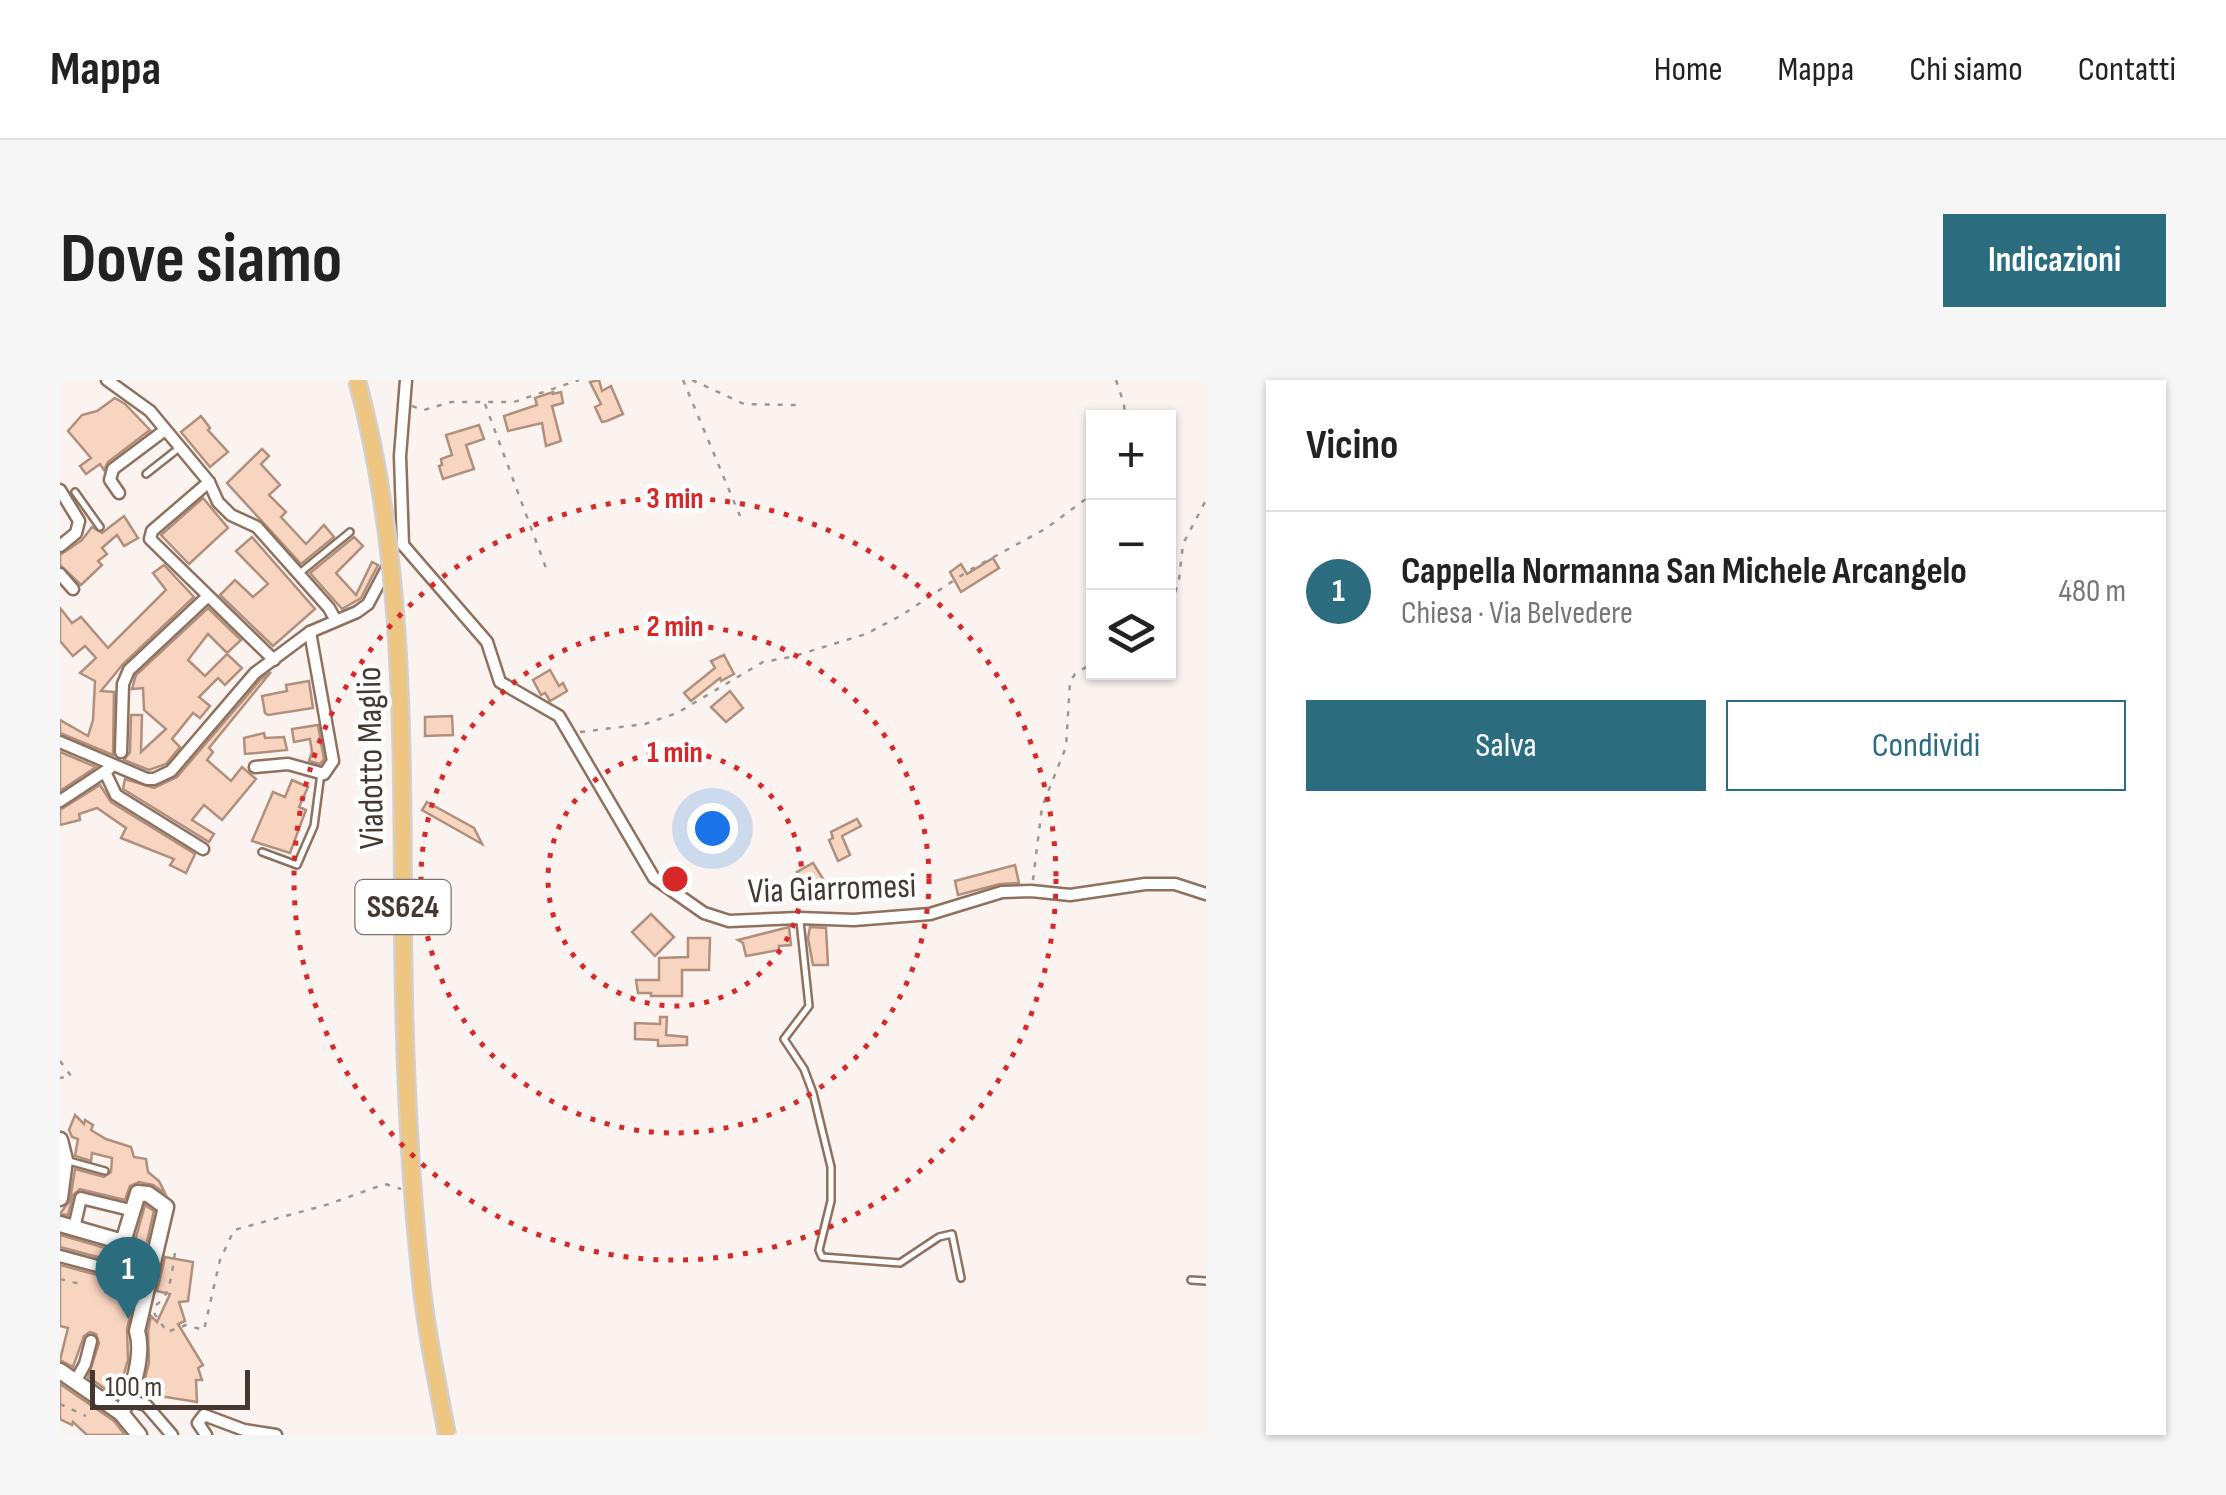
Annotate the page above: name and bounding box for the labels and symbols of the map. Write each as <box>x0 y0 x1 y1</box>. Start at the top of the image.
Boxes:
text: 3 min <box>646 481 704 517</box>
text: 2 min <box>646 609 704 645</box>
street label: Viadotto Maglio <box>348 666 394 850</box>
text: 1 min <box>647 735 703 771</box>
your location <box>687 803 738 854</box>
centre of rings <box>657 861 693 897</box>
street label: Via Giarromesi <box>747 865 917 913</box>
road number: SS624 <box>356 880 450 934</box>
pin: 1 <box>96 1236 160 1319</box>
scale bar <box>90 1365 250 1410</box>

